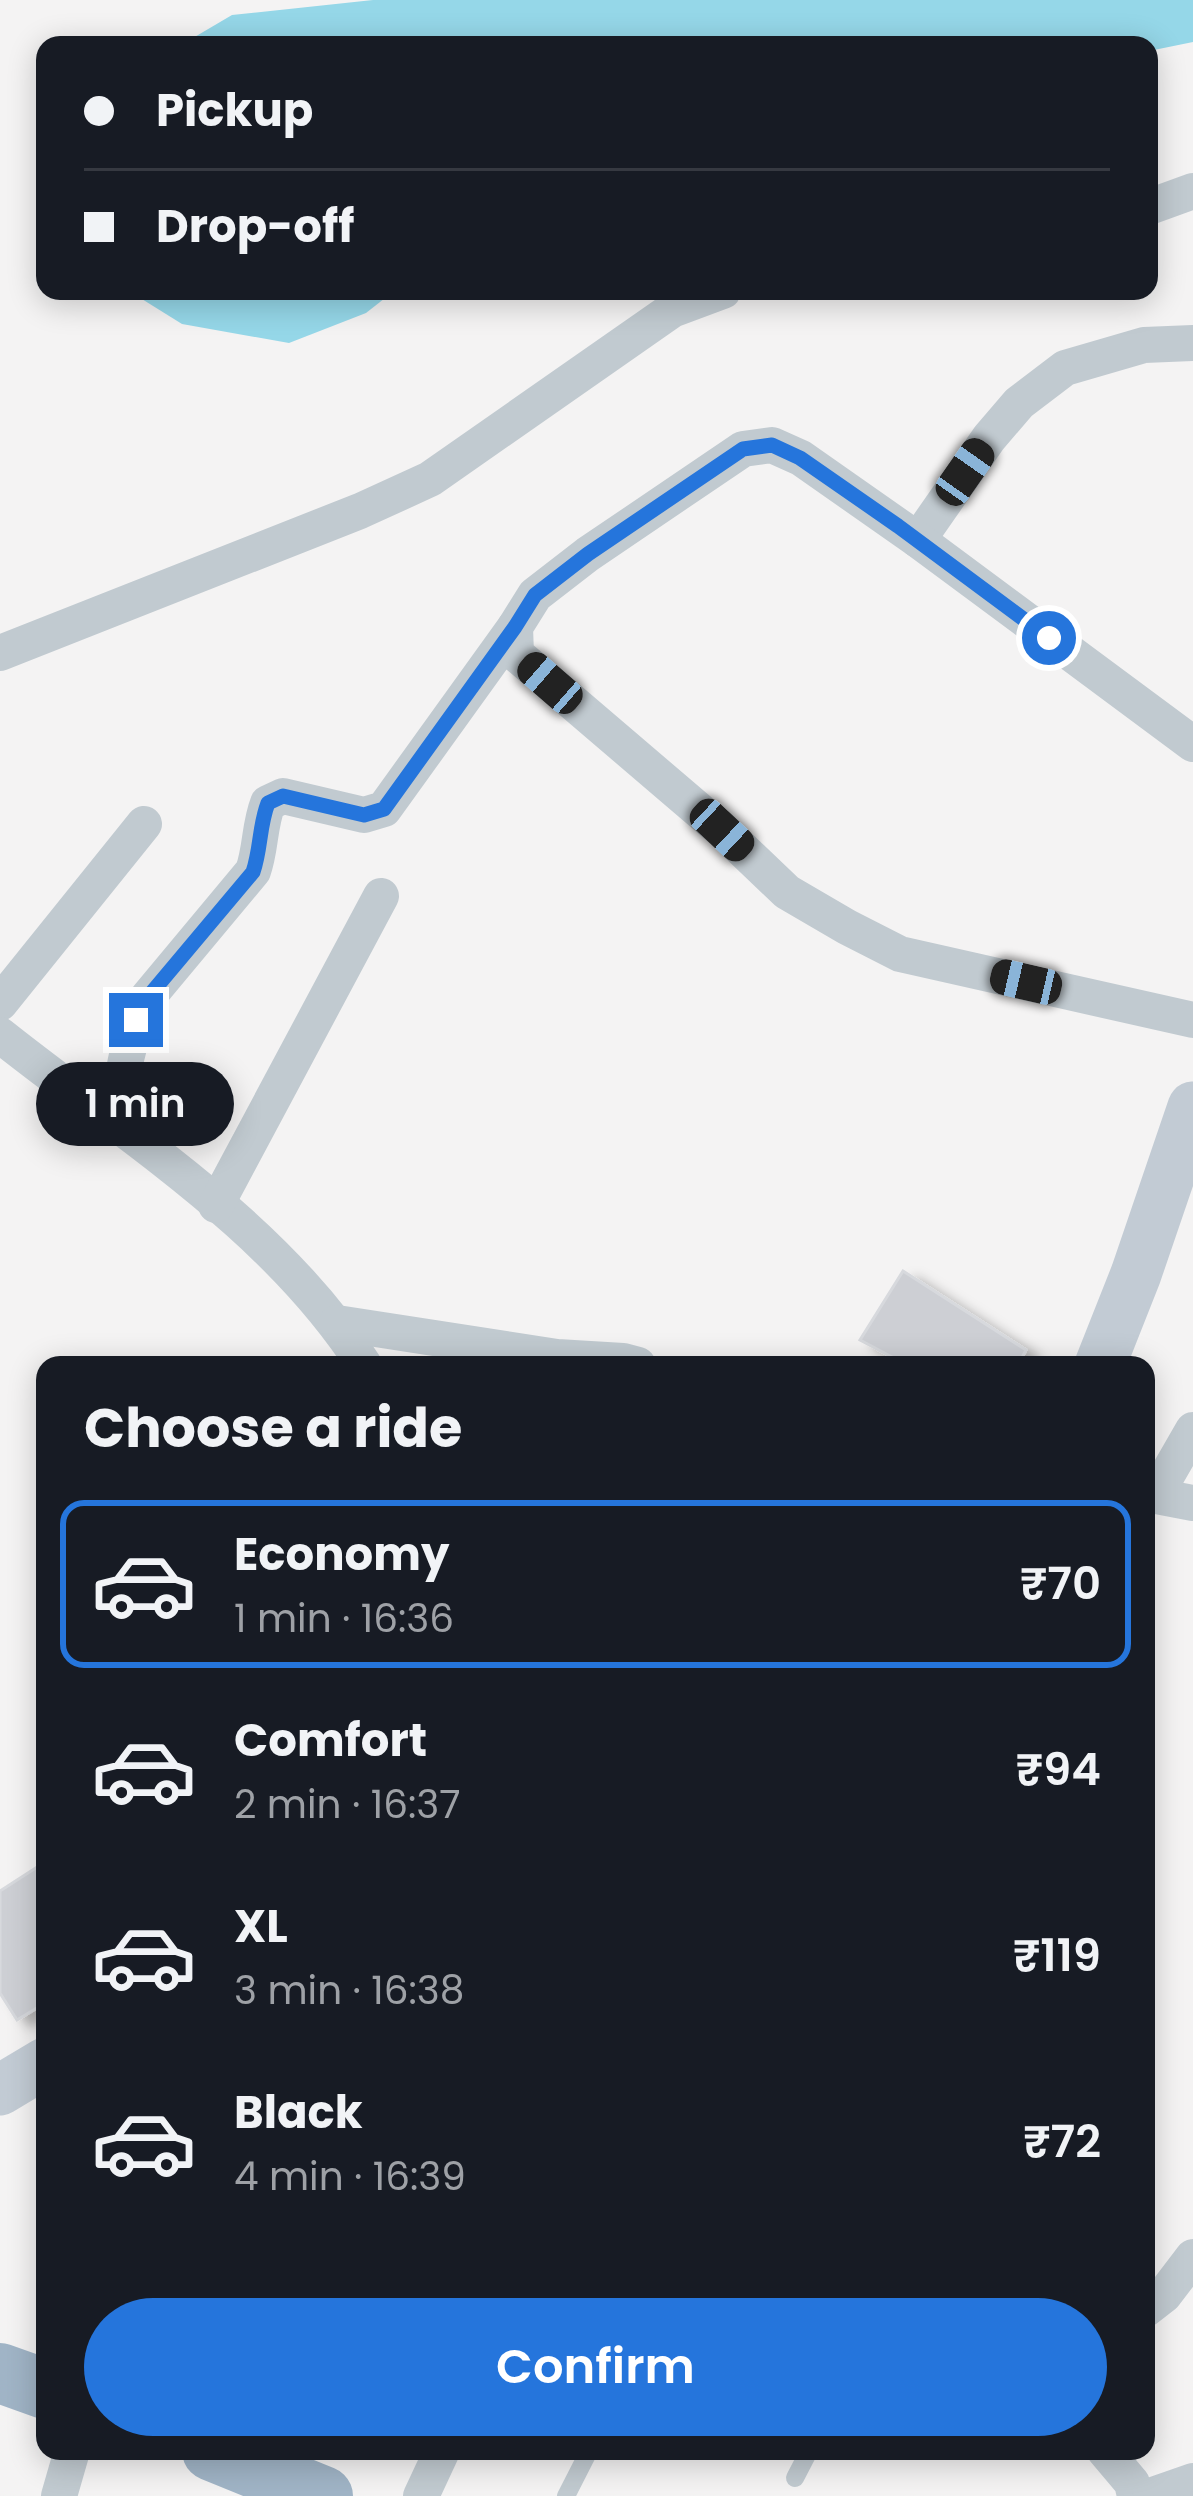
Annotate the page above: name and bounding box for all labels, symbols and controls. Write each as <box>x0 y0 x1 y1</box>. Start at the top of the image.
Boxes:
text: Pickup <box>156 79 313 142</box>
text: Drop-off <box>156 195 354 258</box>
car <box>930 432 1000 512</box>
route start <box>1022 611 1076 665</box>
car <box>511 646 589 720</box>
car <box>683 792 761 868</box>
car <box>987 956 1065 1008</box>
route end <box>109 993 163 1047</box>
callout: 1 min <box>37 1062 235 1146</box>
text: 1 min <box>85 1076 185 1131</box>
text: Choose a ride <box>84 1390 462 1466</box>
text: Economy <box>234 1523 449 1586</box>
icon: car <box>90 1530 198 1638</box>
text: ₹70 <box>1020 1552 1101 1615</box>
text: 1 min · 16:36 <box>234 1591 454 1646</box>
text: Comfort <box>234 1709 427 1772</box>
icon: car <box>90 1716 198 1824</box>
text: ₹94 <box>1016 1738 1101 1801</box>
text: 2 min · 16:37 <box>234 1777 460 1832</box>
text: XL <box>234 1895 288 1958</box>
icon: car <box>90 1902 198 2010</box>
text: ₹119 <box>1013 1924 1101 1987</box>
text: 3 min · 16:38 <box>234 1963 464 2018</box>
text: Black <box>234 2081 363 2144</box>
icon: car <box>90 2088 198 2196</box>
text: ₹72 <box>1023 2110 1101 2173</box>
text: 4 min · 16:39 <box>234 2149 466 2204</box>
button: Confirm <box>84 2298 1107 2436</box>

